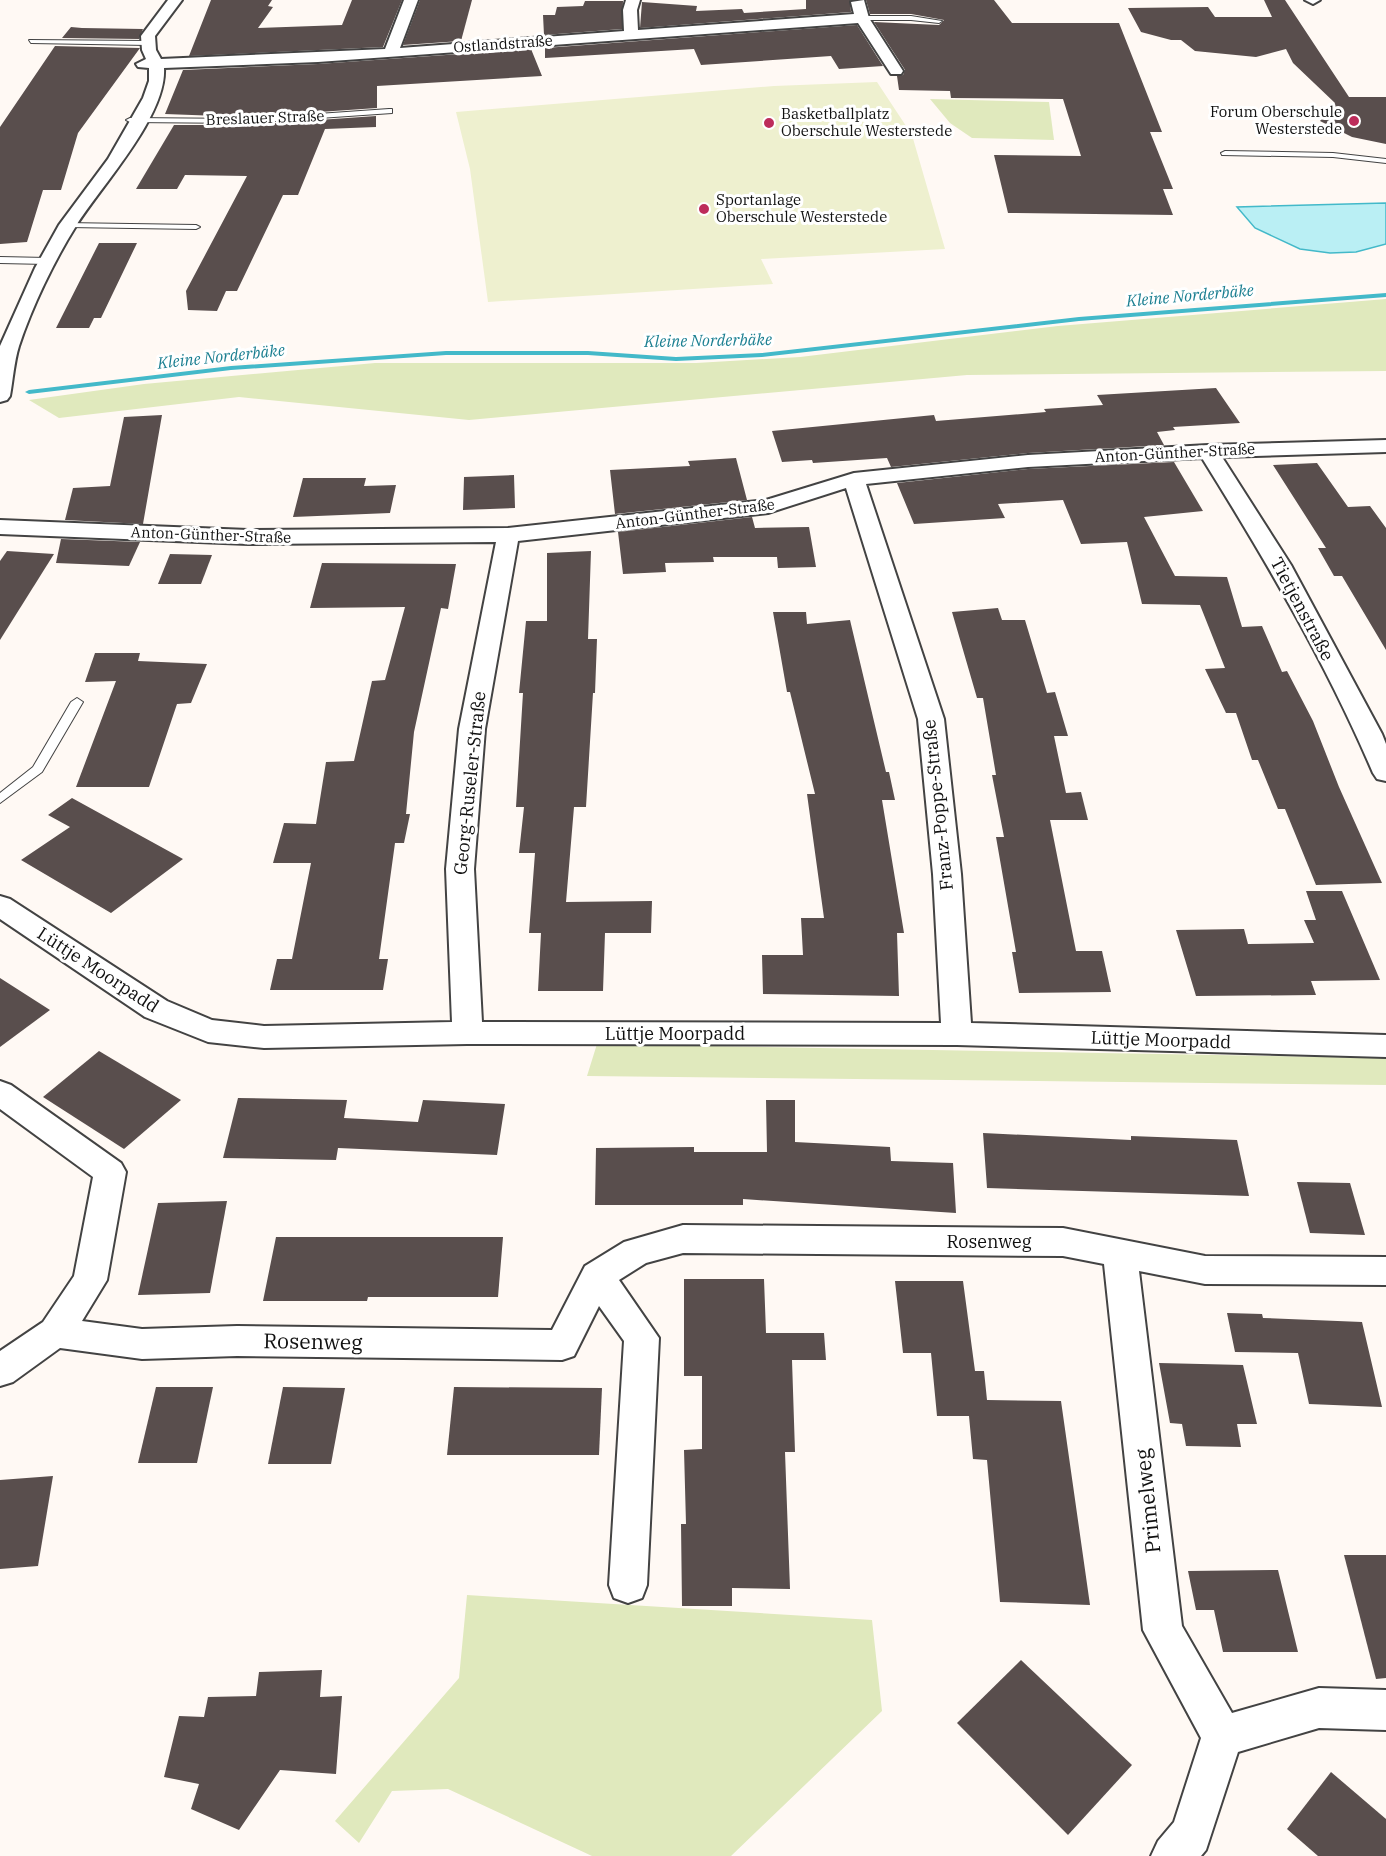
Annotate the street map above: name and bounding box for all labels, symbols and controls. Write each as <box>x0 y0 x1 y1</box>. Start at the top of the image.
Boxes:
street label: Ostlandstraße <box>453 31 553 56</box>
place label: Forum Oberschule Westerstede <box>1210 102 1342 138</box>
place label: Basketballplatz Oberschule Westerstede <box>781 104 952 140</box>
street label: Breslauer Straße <box>205 106 325 129</box>
marker: Forum Oberschule Westerstede <box>1347 114 1361 128</box>
marker: Basketballplatz Oberschule Westerstede <box>762 116 776 130</box>
place label: Sportanlage Oberschule Westerstede <box>716 190 887 226</box>
marker: Sportanlage Oberschule Westerstede <box>697 202 711 216</box>
water label: Kleine Norderbäke <box>1124 279 1255 311</box>
water label: Kleine Norderbäke <box>643 329 772 351</box>
water label: Kleine Norderbäke <box>155 339 286 373</box>
street label: Anton-Günther-Straße <box>1094 439 1256 466</box>
street label: Anton-Günther-Straße <box>614 494 776 533</box>
street label: Anton-Günther-Straße <box>130 522 292 547</box>
street label: Tietjenstraße <box>1266 553 1339 664</box>
street label: Georg-Ruseler-Straße <box>448 690 491 876</box>
street label: Franz-Poppe-Straße <box>917 718 958 892</box>
street label: Lüttje Moorpadd <box>33 922 164 1018</box>
street label: Lüttje Moorpadd <box>605 1022 745 1045</box>
street label: Lüttje Moorpadd <box>1090 1026 1232 1053</box>
street label: Rosenweg <box>946 1230 1032 1253</box>
street label: Rosenweg <box>263 1326 363 1356</box>
street label: Primelweg <box>1128 1447 1166 1555</box>

